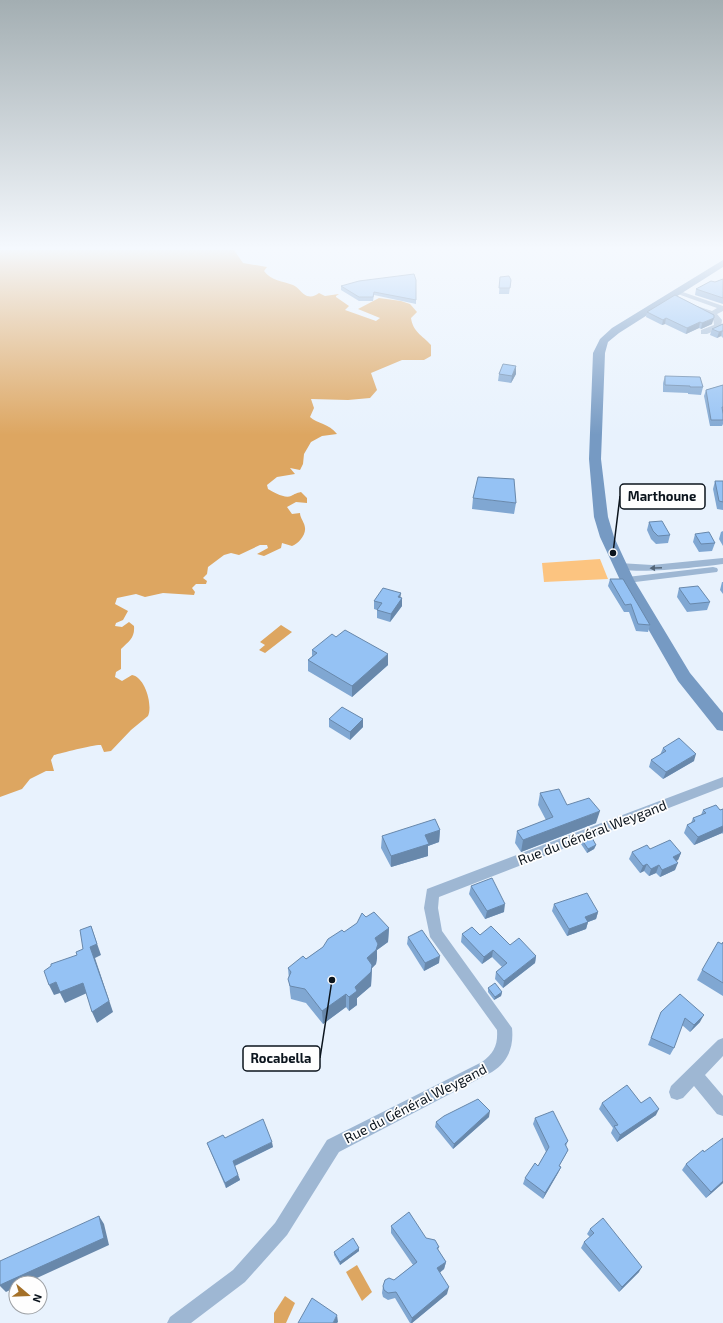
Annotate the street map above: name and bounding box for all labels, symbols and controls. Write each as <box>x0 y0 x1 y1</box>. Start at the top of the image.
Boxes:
callout: Marthoune <box>620 484 705 509</box>
text: Marthoune <box>628 488 696 504</box>
one-way arrow <box>649 565 662 571</box>
street label: Rue du Général Weygand <box>515 796 669 868</box>
callout: Rocabella <box>243 1046 320 1071</box>
text: Rocabella <box>250 1050 312 1066</box>
street label: Rue du Général Weygand <box>341 1060 489 1146</box>
north arrow <box>8 1275 48 1315</box>
text: N <box>30 1293 45 1304</box>

